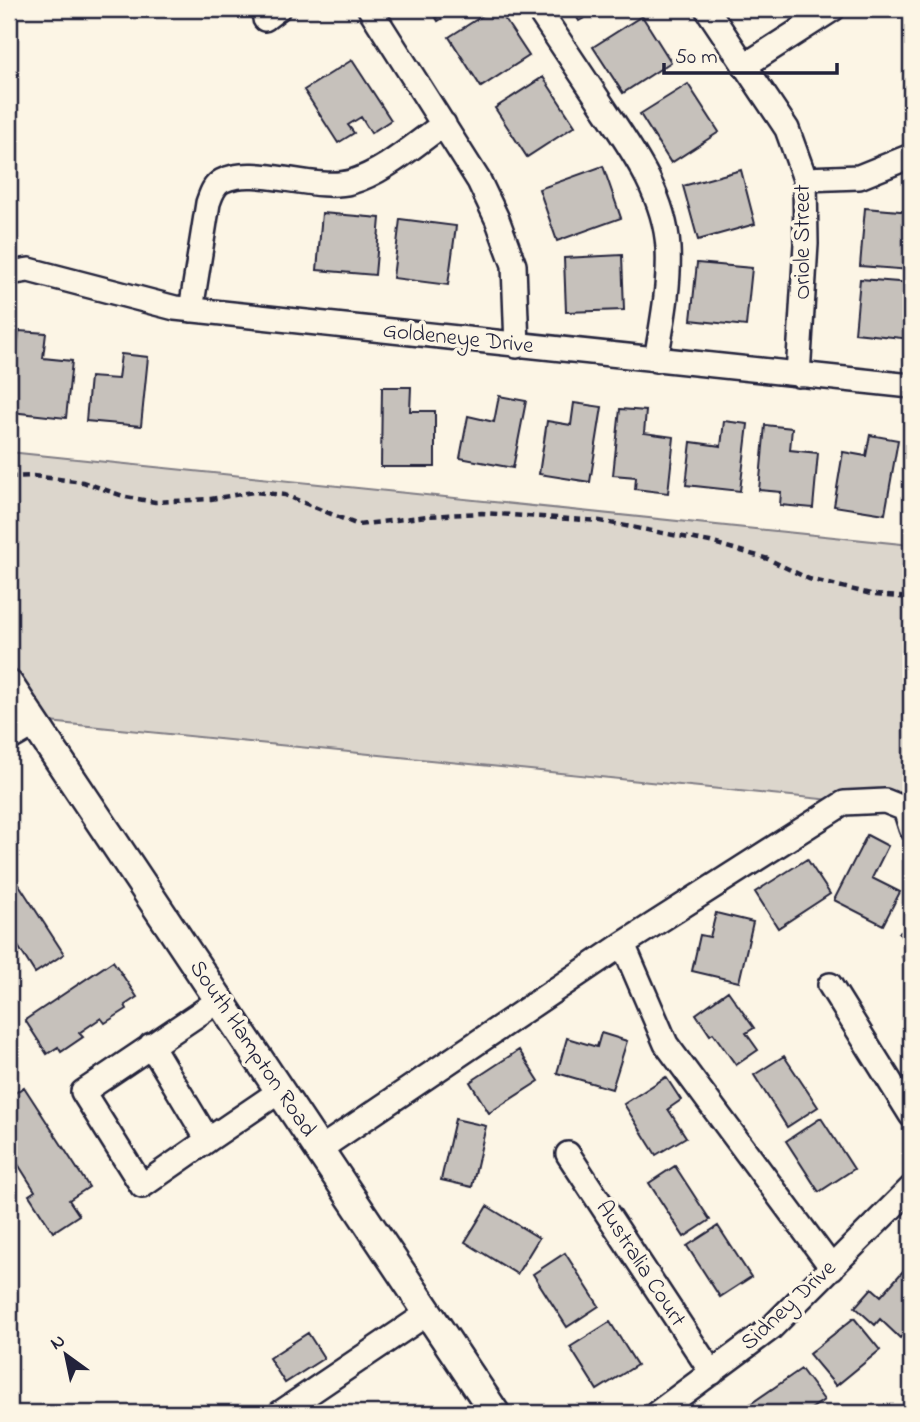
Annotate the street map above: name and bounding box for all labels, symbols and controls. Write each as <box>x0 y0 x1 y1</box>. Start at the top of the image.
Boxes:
scale bar <box>664 32 838 76</box>
text: 50 m <box>675 43 718 73</box>
street label: Oriole Street <box>787 184 820 300</box>
street label: Goldeneye Drive <box>381 315 536 365</box>
street label: South Hampton Road <box>180 954 324 1144</box>
street label: Australia Court <box>587 1194 693 1334</box>
street label: Sidney Drive <box>734 1253 846 1360</box>
north arrow <box>32 1320 102 1390</box>
text: N <box>45 1328 71 1358</box>

